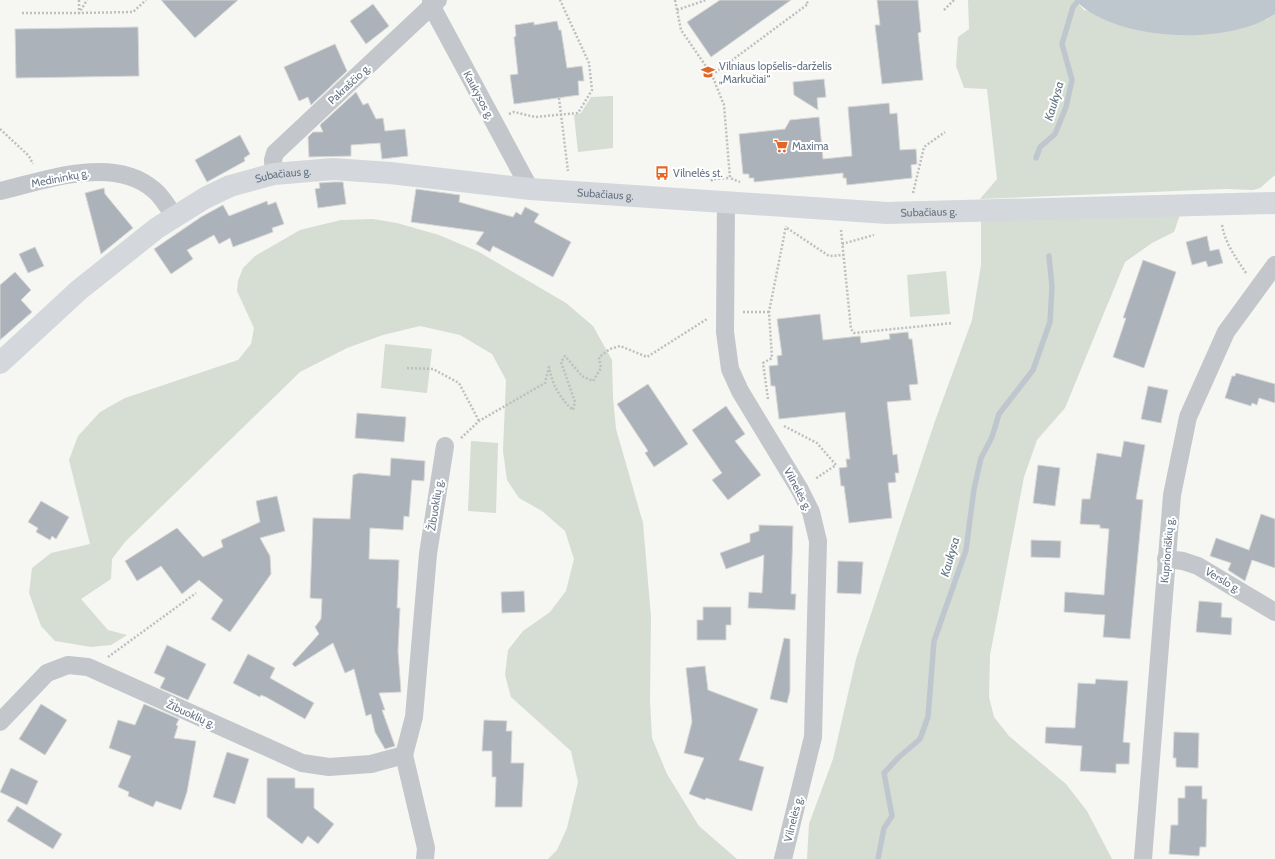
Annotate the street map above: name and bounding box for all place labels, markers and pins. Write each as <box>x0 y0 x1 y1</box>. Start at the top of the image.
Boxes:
place label: Vilniaus lopšelis-darželis „Markučiai“ <box>719 59 832 86</box>
school or university icon: Vilniaus lopšelis-darželis „Markučiai“ <box>700 64 716 80</box>
supermarket icon: Maxima <box>773 138 789 154</box>
place label: Maxima <box>792 139 829 153</box>
bus stop icon: Vilnelės st. <box>654 165 670 181</box>
place label: Vilnelės st. <box>673 166 723 180</box>

